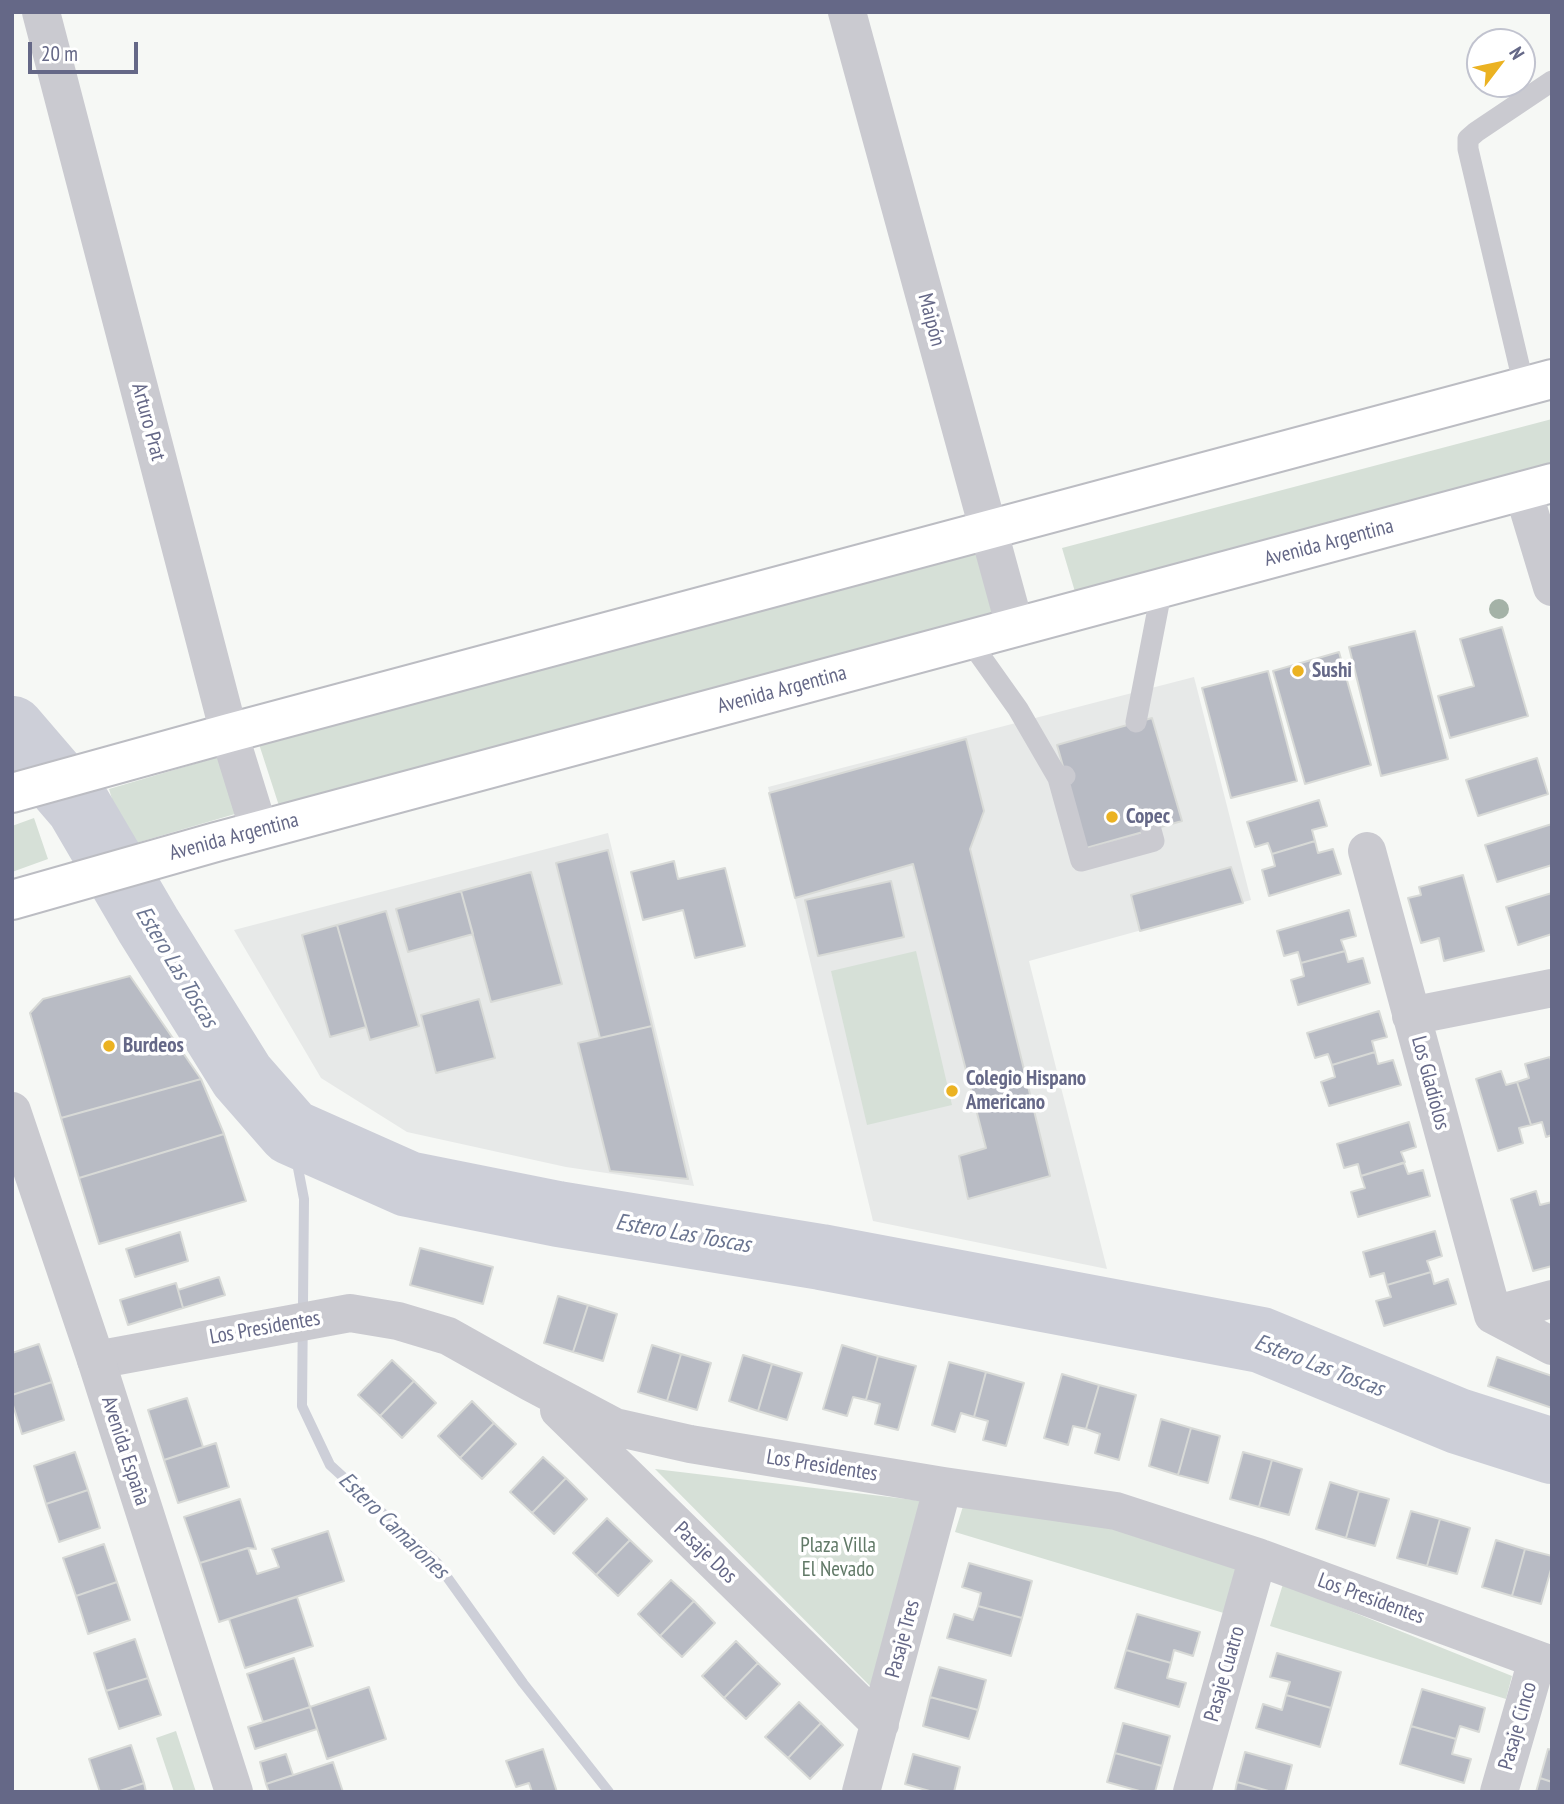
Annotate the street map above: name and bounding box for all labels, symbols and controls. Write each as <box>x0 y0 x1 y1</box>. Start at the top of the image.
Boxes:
scale bar <box>32 28 142 72</box>
north arrow <box>1466 28 1536 98</box>
text: 20 m <box>41 40 78 67</box>
text: N <box>1504 42 1530 64</box>
street label: Maipón <box>912 291 950 349</box>
street label: Arturo Prat <box>126 380 170 464</box>
street label: Avenida Argentina <box>1262 514 1396 572</box>
place label: Sushi <box>1312 658 1352 684</box>
street label: Avenida Argentina <box>715 661 849 719</box>
marker: Sushi <box>1290 663 1306 679</box>
place label: Copec <box>1126 804 1170 830</box>
street label: Avenida Argentina <box>167 808 301 866</box>
marker: Copec <box>1104 809 1120 825</box>
water label: Estero Las Toscas <box>129 901 223 1033</box>
place label: Burdeos <box>123 1033 184 1059</box>
street label: Los Gladiolos <box>1405 1033 1455 1133</box>
marker: Burdeos <box>101 1038 117 1054</box>
place label: Colegio Hispano Americano <box>966 1066 1086 1116</box>
marker: Colegio Hispano Americano <box>944 1083 960 1099</box>
water label: Estero Las Toscas <box>614 1209 752 1259</box>
street label: Los Presidentes <box>208 1306 322 1350</box>
water label: Estero Las Toscas <box>1250 1329 1388 1403</box>
street label: Avenida España <box>96 1393 154 1509</box>
street label: Los Presidentes <box>765 1445 879 1487</box>
water label: Estero Camarones <box>332 1467 454 1585</box>
street label: Pasaje Dos <box>668 1517 742 1589</box>
park label: Plaza Villa El Nevado <box>800 1533 876 1583</box>
street label: Los Presidentes <box>1314 1568 1428 1630</box>
street label: Pasaje Tres <box>881 1597 925 1681</box>
street label: Pasaje Cuatro <box>1199 1623 1251 1725</box>
street label: Pasaje Cinco <box>1493 1679 1543 1773</box>

